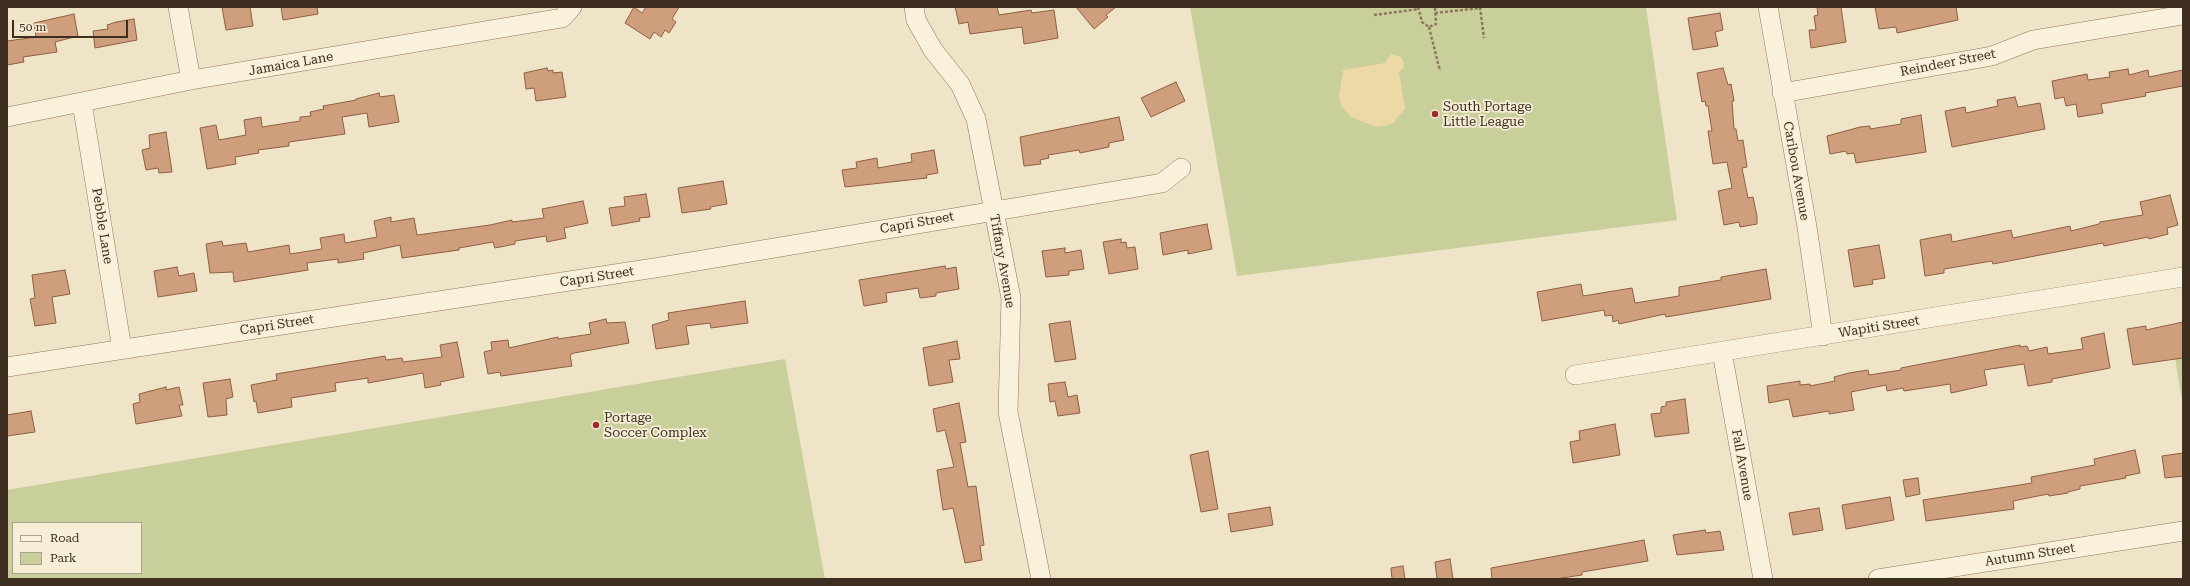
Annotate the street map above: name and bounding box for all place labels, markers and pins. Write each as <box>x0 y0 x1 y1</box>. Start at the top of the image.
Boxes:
place label: South Portage Little League <box>1443 99 1532 130</box>
marker: South Portage Little League <box>1430 109 1440 119</box>
place label: Portage Soccer Complex <box>604 410 707 441</box>
marker: Portage Soccer Complex <box>591 420 601 430</box>

